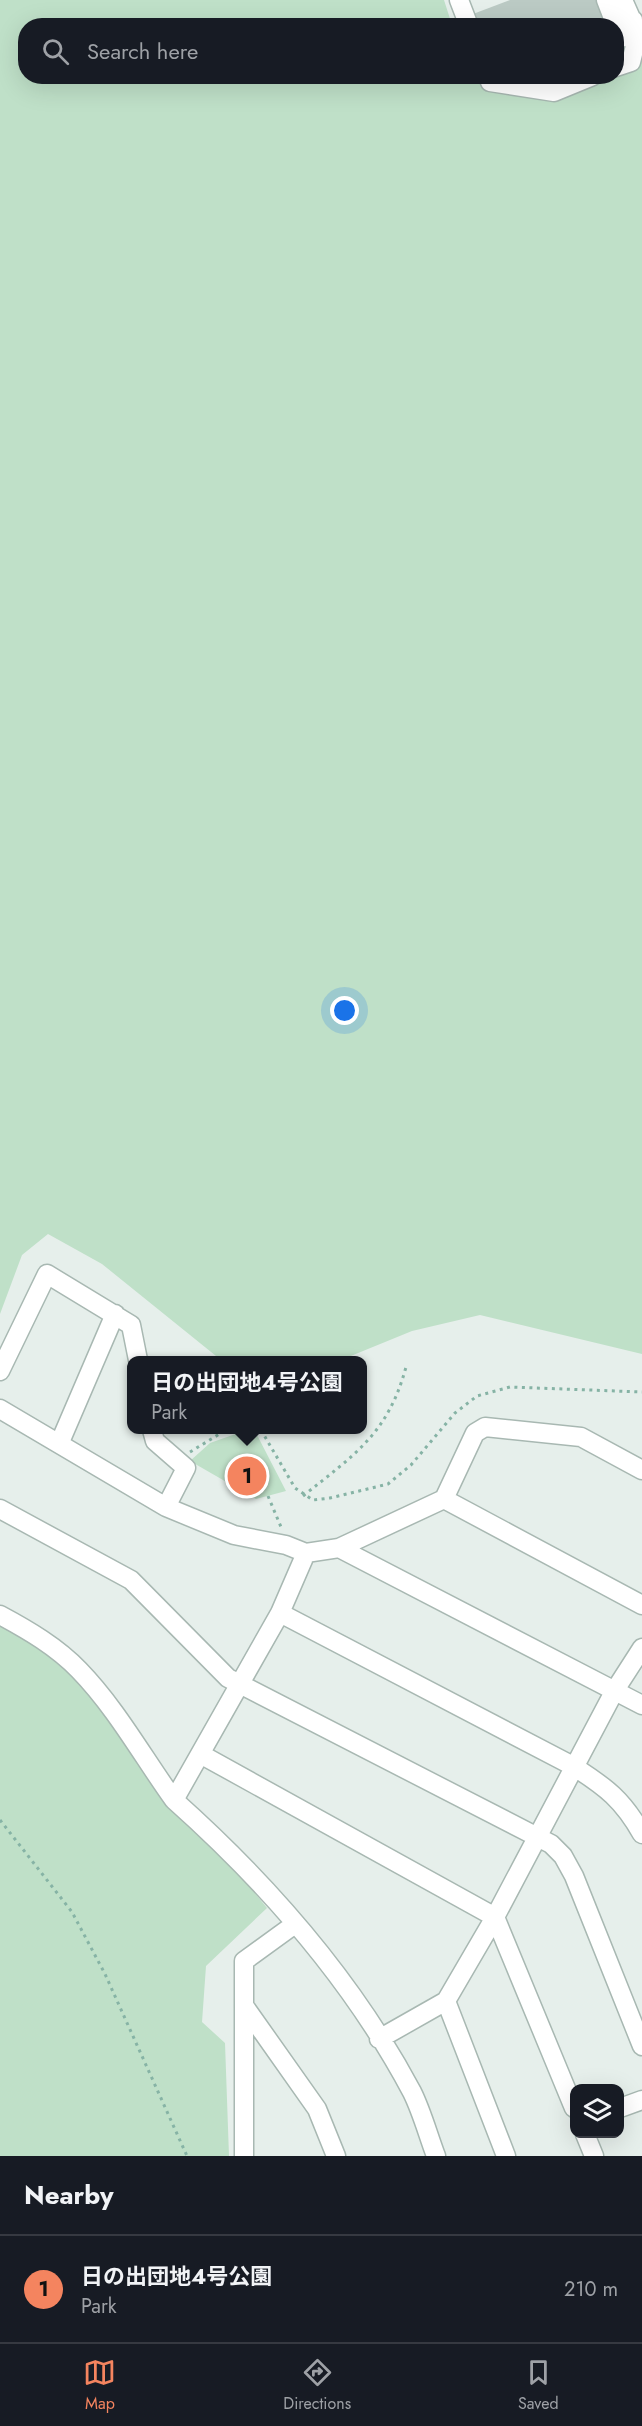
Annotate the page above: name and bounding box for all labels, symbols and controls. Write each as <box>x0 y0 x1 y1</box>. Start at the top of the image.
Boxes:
search box <box>18 18 624 84</box>
icon: search <box>39 35 72 68</box>
text: Search here <box>87 35 198 67</box>
your location <box>330 996 359 1025</box>
popup <box>127 1356 367 1434</box>
text: 日の出団地4号公園 <box>151 1366 343 1398</box>
text: Park <box>151 1398 187 1427</box>
pin: 1 <box>228 1454 266 1498</box>
map controls <box>570 2084 624 2138</box>
button: layers <box>570 2084 624 2138</box>
text: Nearby <box>24 2176 113 2214</box>
text: 日の出団地4号公園 <box>81 2260 272 2292</box>
text: 1 <box>38 2275 49 2304</box>
text: 210 m <box>564 2275 618 2304</box>
text: Park <box>81 2292 117 2321</box>
tab: Map <box>83 2356 116 2415</box>
tab: Directions <box>283 2356 351 2415</box>
tab: Saved <box>518 2356 559 2415</box>

